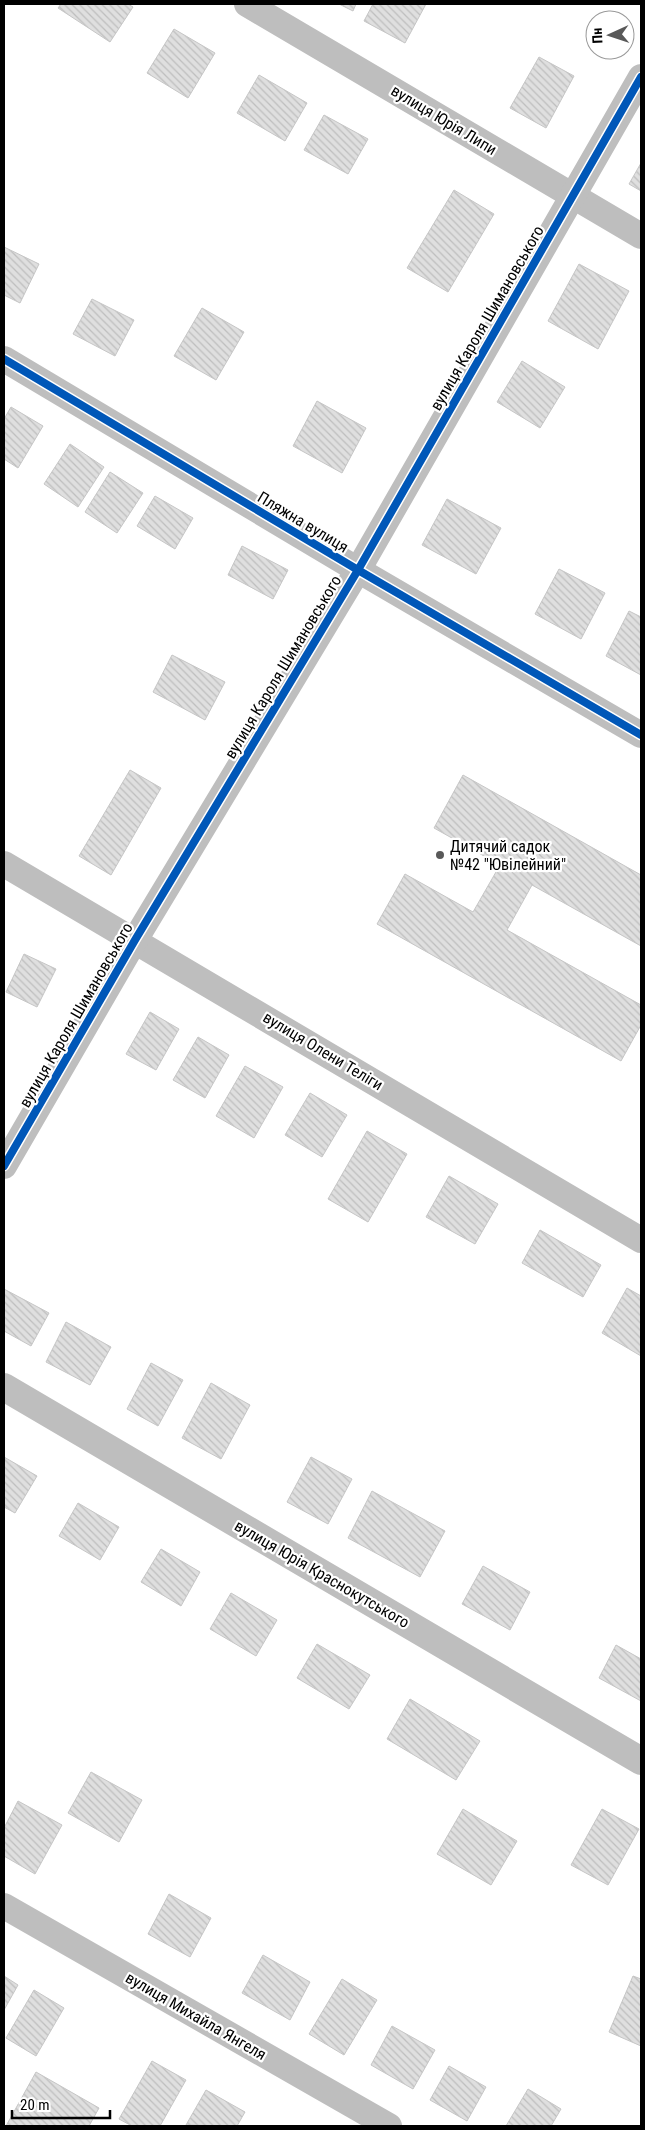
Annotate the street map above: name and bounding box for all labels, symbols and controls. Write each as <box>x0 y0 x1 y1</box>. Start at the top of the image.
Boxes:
north arrow <box>585 10 635 60</box>
text: Пн <box>589 27 605 44</box>
street label: вулиця Юрія Липи <box>388 81 500 159</box>
street label: вулиця Кароля Шимановського <box>426 222 548 414</box>
street label: Пляжна вулиця <box>254 487 352 557</box>
street label: вулиця Кароля Шимановського <box>221 572 345 762</box>
place label: Дитячий садок №42 "Ювілейний" <box>450 837 566 874</box>
marker: Дитячий садок №42 "Ювілейний" <box>434 849 446 861</box>
street label: вулиця Кароля Шимановського <box>15 919 137 1111</box>
street label: вулиця Олени Теліги <box>260 1008 386 1094</box>
street label: вулиця Юрія Краснокутського <box>231 1516 413 1632</box>
street label: вулиця Михайла Янгеля <box>122 1968 270 2064</box>
scale bar <box>12 2088 110 2120</box>
text: 20 m <box>20 2096 50 2114</box>

